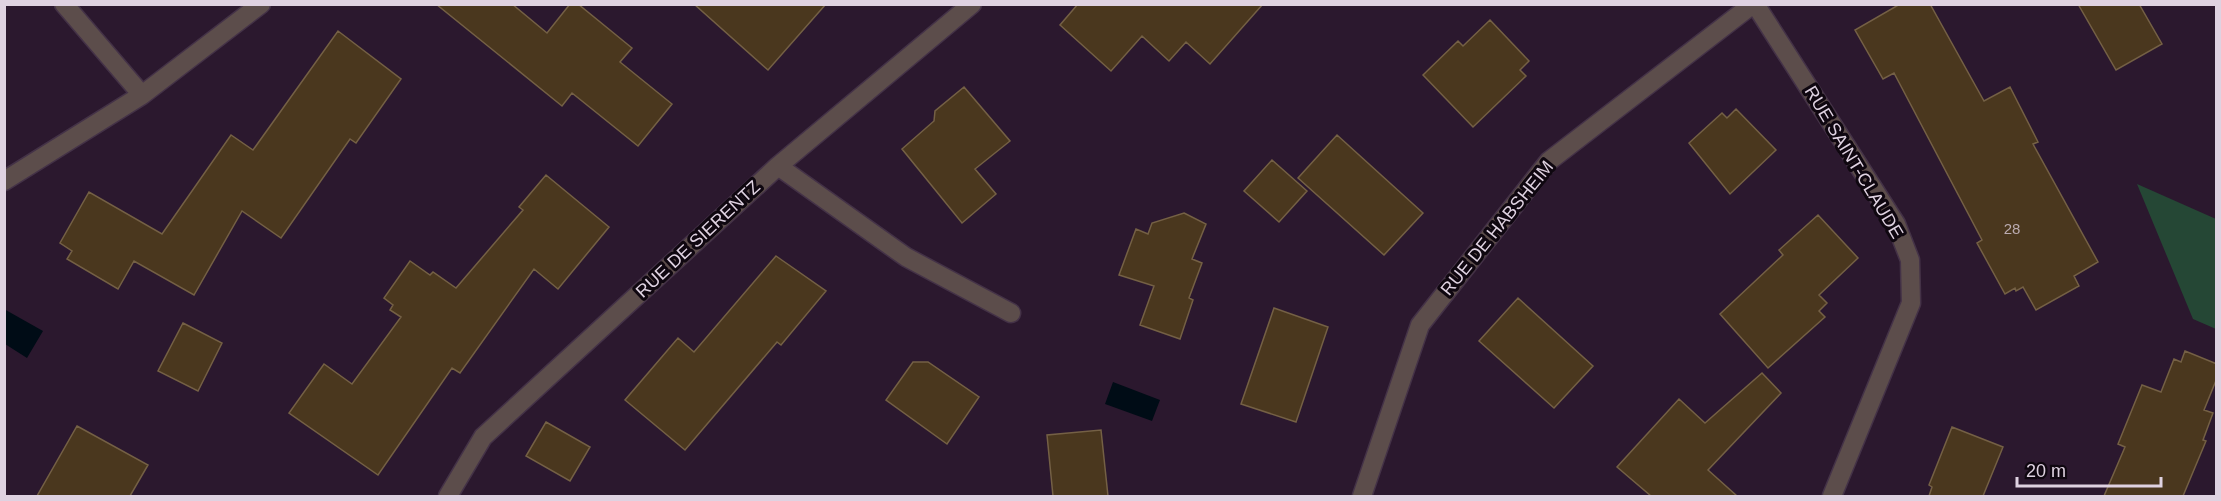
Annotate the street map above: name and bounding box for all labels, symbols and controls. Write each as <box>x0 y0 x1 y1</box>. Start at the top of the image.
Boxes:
street label: RUE SAINT-CLAUDE <box>1801 82 1907 242</box>
street label: RUE DE HABSHEIM <box>1437 157 1557 299</box>
street label: RUE DE SIERENTZ <box>632 176 764 302</box>
house number: 28 <box>2004 220 2020 237</box>
scale bar <box>2017 450 2161 488</box>
text: 20 m <box>2026 461 2066 481</box>

